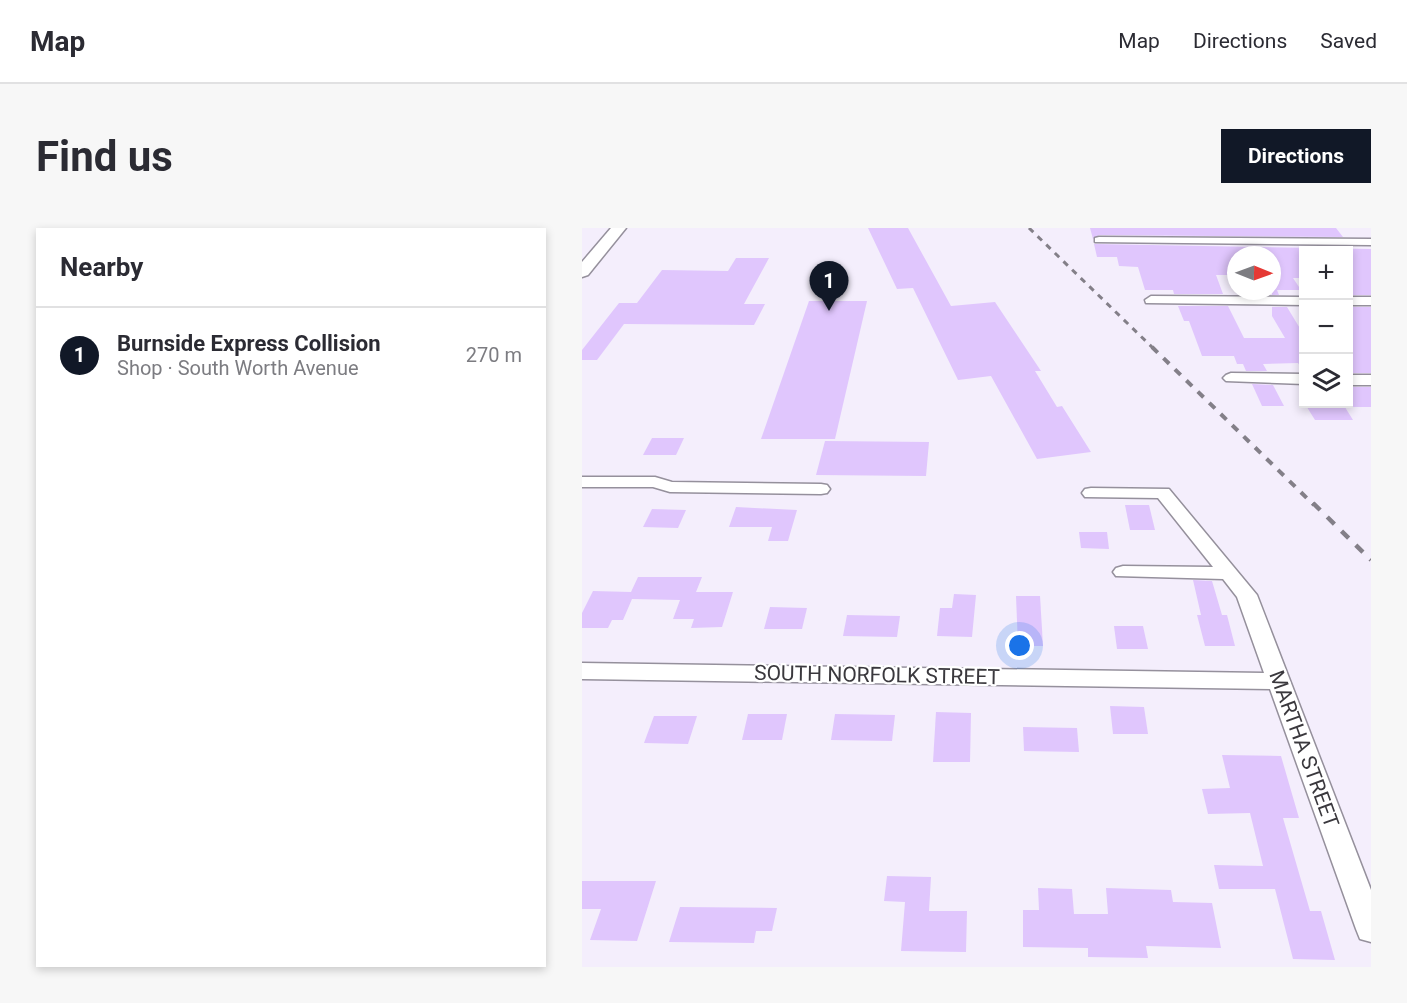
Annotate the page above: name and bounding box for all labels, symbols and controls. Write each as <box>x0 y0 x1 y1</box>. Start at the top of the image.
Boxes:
text: Map <box>30 25 85 58</box>
text: Map <box>1118 29 1160 53</box>
text: Directions <box>1193 29 1287 53</box>
text: Saved <box>1320 29 1377 53</box>
button: Directions <box>1221 129 1371 183</box>
text: Find us <box>36 132 173 181</box>
north arrow <box>1227 246 1281 300</box>
map controls <box>1299 246 1353 408</box>
button: + <box>1299 246 1353 300</box>
text: Nearby <box>60 252 143 282</box>
pin: 1 <box>810 262 848 311</box>
button: − <box>1299 300 1353 354</box>
text: Burnside Express Collision <box>117 331 381 356</box>
text: 1 <box>74 343 85 367</box>
text: 270 m <box>466 343 522 367</box>
button: layers <box>1299 354 1353 408</box>
text: Shop · South Worth Avenue <box>117 356 359 380</box>
your location <box>1005 631 1034 660</box>
street label: SOUTH NORFOLK STREET <box>754 661 1001 689</box>
street label: MARTHA STREET <box>1264 667 1344 831</box>

